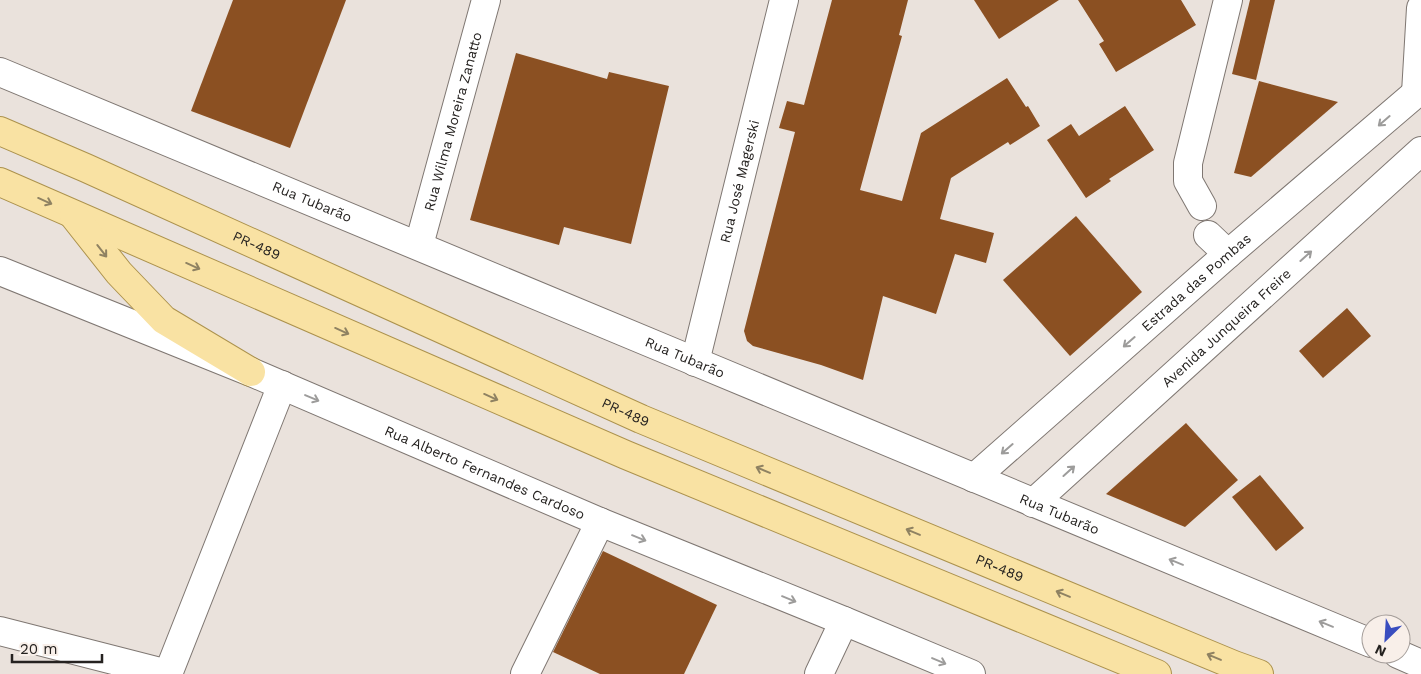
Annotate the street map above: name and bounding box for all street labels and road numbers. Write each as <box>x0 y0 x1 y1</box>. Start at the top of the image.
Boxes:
street label: Rua Wilma Moreira Zanatto <box>421 30 485 213</box>
street label: Rua José Magerski <box>717 118 762 245</box>
street label: Rua Tubarão <box>270 178 354 225</box>
street label: PR-489 <box>231 228 283 263</box>
street label: Estrada das Pombas <box>1138 230 1254 335</box>
street label: Avenida Junqueira Freire <box>1159 265 1294 390</box>
street label: Rua Tubarão <box>643 334 727 381</box>
street label: PR-489 <box>600 394 652 430</box>
street label: Rua Alberto Fernandes Cardoso <box>382 422 587 523</box>
street label: Rua Tubarão <box>1017 490 1102 537</box>
street label: PR-489 <box>973 551 1026 585</box>

